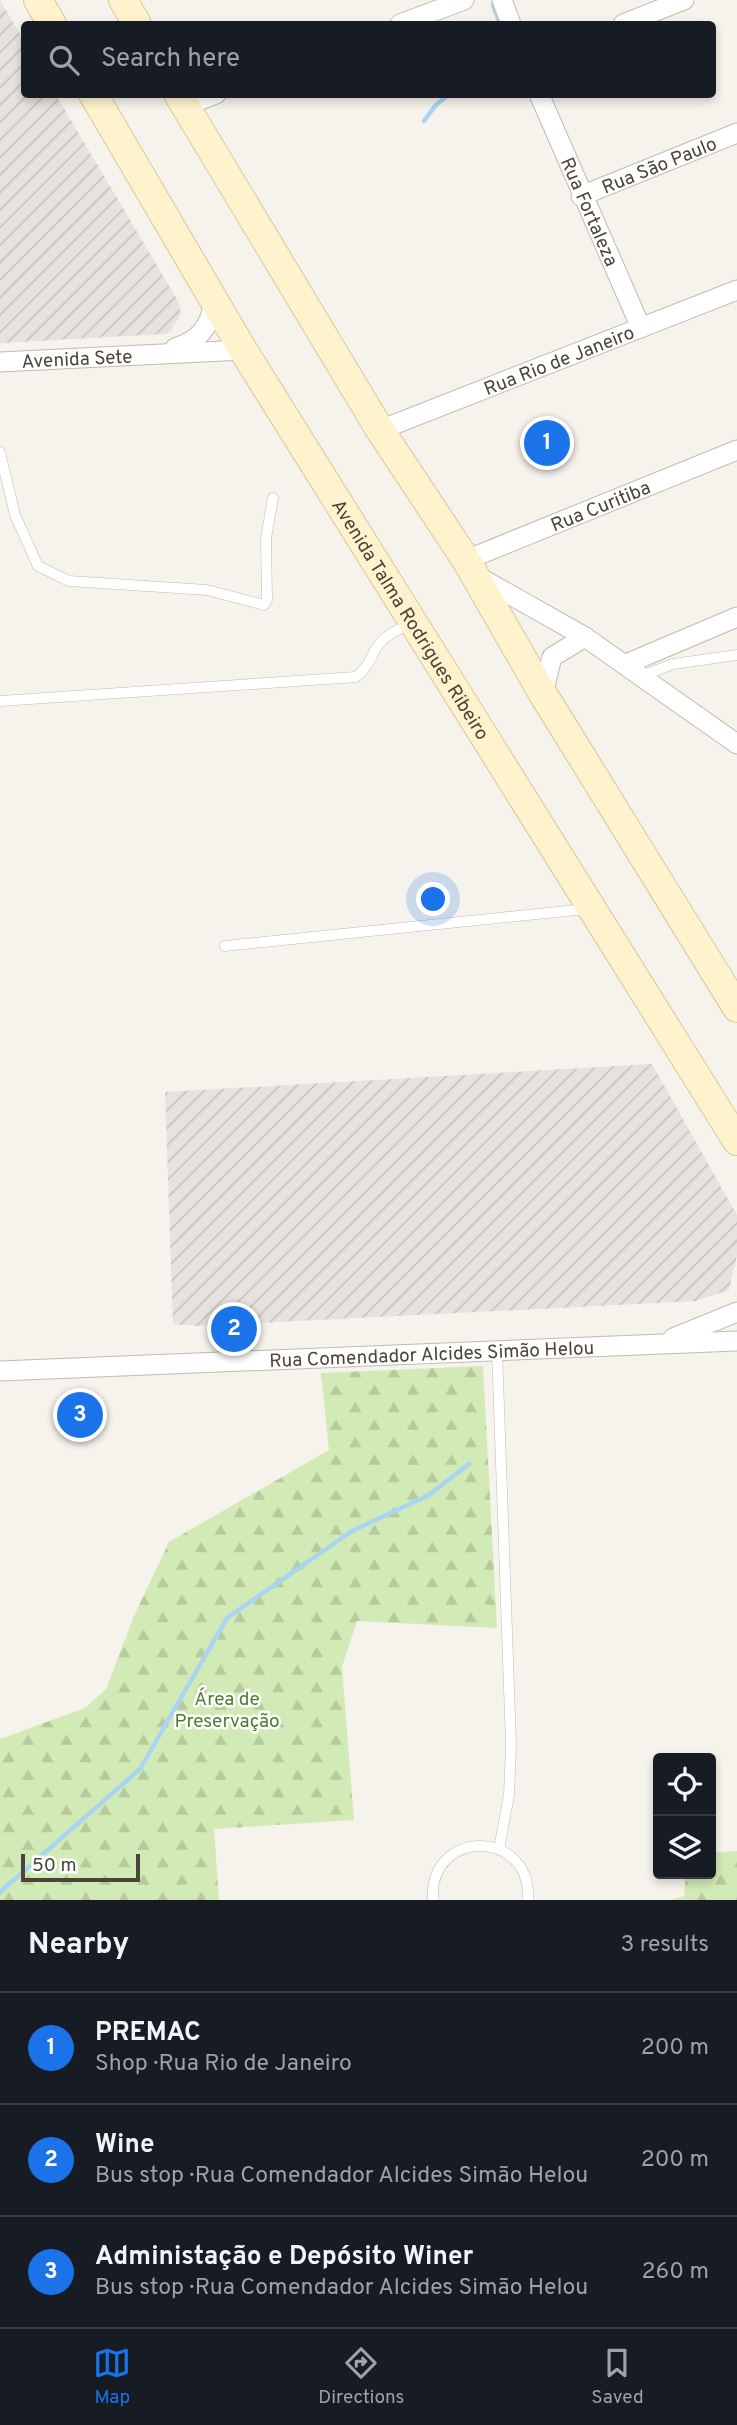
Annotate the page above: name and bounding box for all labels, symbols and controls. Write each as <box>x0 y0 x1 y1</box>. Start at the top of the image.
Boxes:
search box <box>21 21 716 98</box>
icon: search <box>45 41 83 79</box>
text: Search here <box>101 43 240 76</box>
street label: Rua São Paulo <box>599 132 721 200</box>
street label: Rua Fortaleza <box>554 154 623 270</box>
street label: Rua Rio de Janeiro <box>481 321 638 402</box>
street label: Avenida Sete <box>21 345 133 375</box>
pin: 1 <box>524 417 570 469</box>
street label: Rua Curitiba <box>548 476 655 538</box>
street label: Avenida Talma Rodrigues Ribeiro <box>325 495 493 745</box>
your location <box>416 882 450 916</box>
pin: 2 <box>211 1303 257 1355</box>
street label: Rua Comendador Alcides Simão Helou <box>269 1337 595 1374</box>
pin: 3 <box>57 1389 103 1441</box>
park label: Área de Preservação <box>174 1687 280 1734</box>
map controls <box>653 1753 716 1879</box>
button: locate <box>653 1753 716 1816</box>
button: layers <box>653 1816 716 1879</box>
scale bar <box>21 1851 140 1883</box>
text: 50 m <box>32 1854 77 1878</box>
text: Nearby <box>28 1927 129 1964</box>
text: 3 results <box>620 1931 709 1960</box>
text: PREMAC <box>95 2017 201 2050</box>
text: 1 <box>46 2034 56 2063</box>
text: 200 m <box>641 2034 709 2063</box>
text: Shop · Rua Rio de Janeiro <box>95 2050 352 2079</box>
text: Wine <box>95 2129 154 2162</box>
text: 2 <box>44 2146 58 2175</box>
text: 200 m <box>641 2146 709 2175</box>
text: Bus stop · Rua Comendador Alcides Simão Helou <box>95 2162 588 2191</box>
text: Administação e Depósito Winer <box>95 2241 473 2274</box>
text: 3 <box>44 2258 58 2287</box>
text: 260 m <box>642 2258 709 2287</box>
text: Bus stop · Rua Comendador Alcides Simão Helou <box>95 2274 588 2303</box>
tab: Map <box>93 2344 131 2410</box>
tab: Directions <box>318 2344 405 2410</box>
tab: Saved <box>591 2344 644 2410</box>

